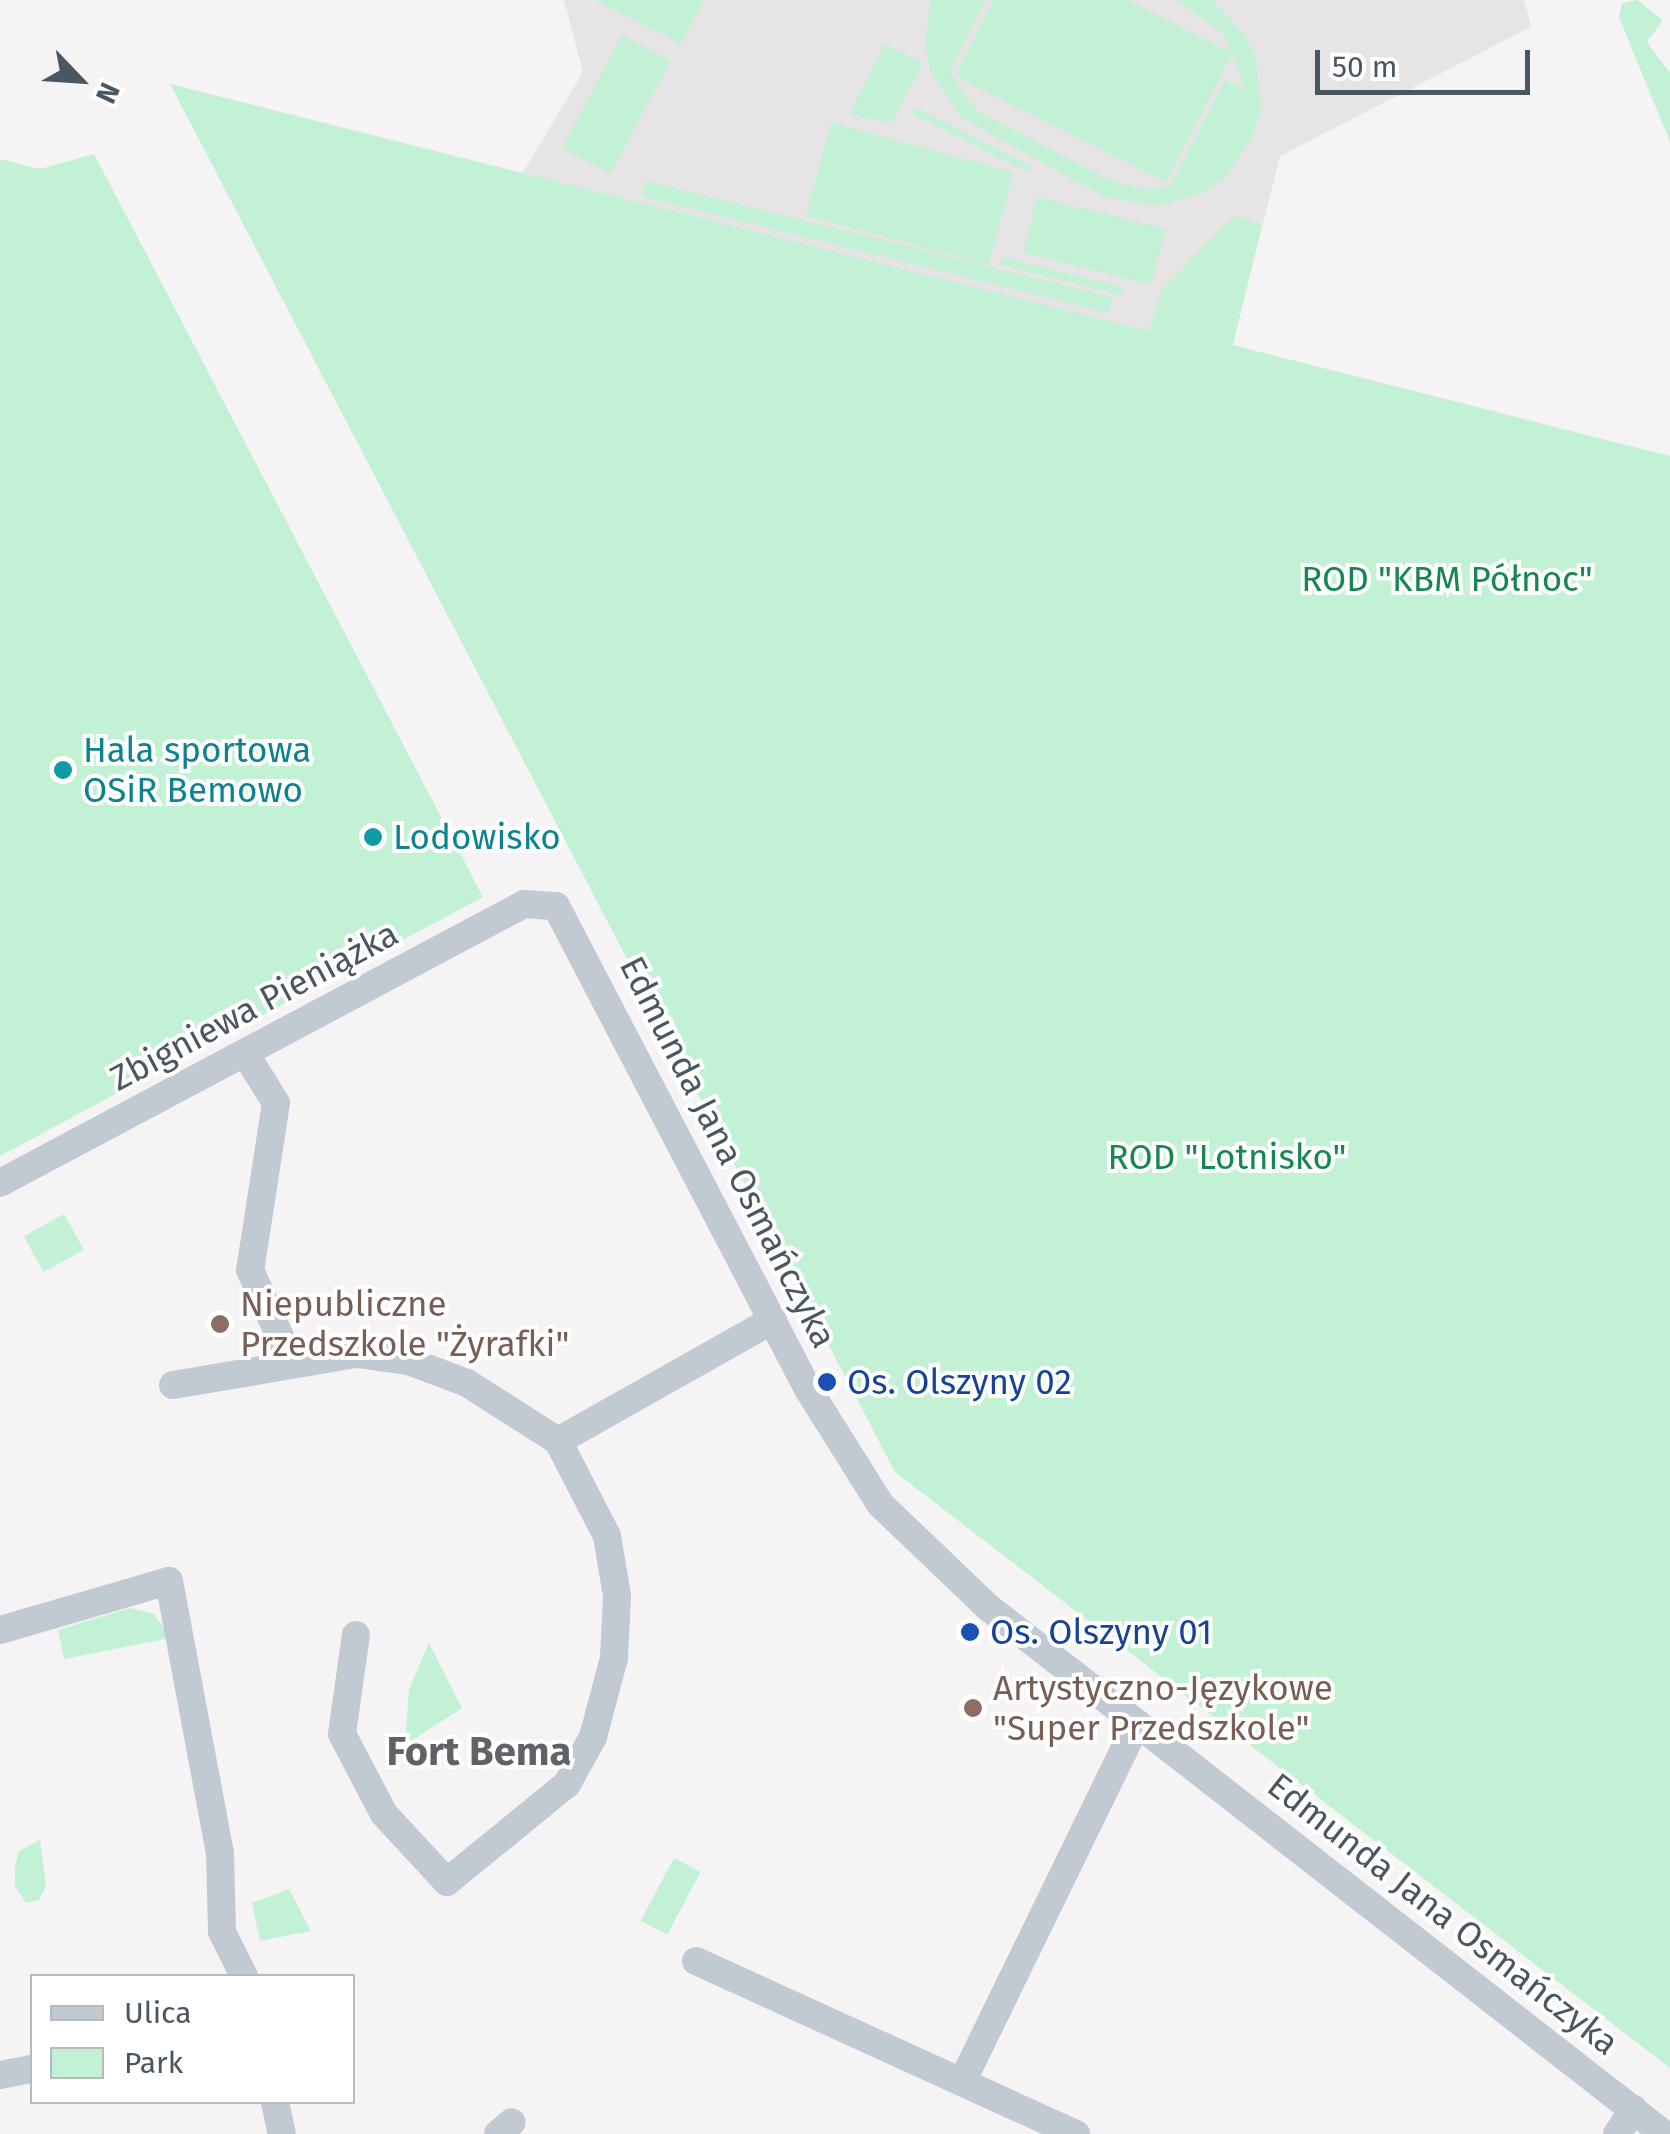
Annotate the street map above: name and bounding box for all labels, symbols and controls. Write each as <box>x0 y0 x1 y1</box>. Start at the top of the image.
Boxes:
north arrow <box>30 30 130 130</box>
scale bar <box>1320 30 1535 92</box>
text: 50 m <box>1332 49 1397 85</box>
text: N <box>89 77 127 108</box>
park label: ROD "KBM Północ" <box>1301 558 1593 600</box>
place label: Hala sportowa OSiR Bemowo <box>83 729 311 811</box>
marker: Hala sportowa OSiR Bemowo <box>52 759 74 781</box>
place label: Lodowisko <box>393 816 561 858</box>
marker: Lodowisko <box>362 826 384 848</box>
street label: Zbigniewa Pieniążka <box>103 912 405 1100</box>
street label: Edmunda Jana Osmańczyka <box>611 949 845 1355</box>
park label: ROD "Lotnisko" <box>1108 1136 1346 1178</box>
place label: Niepubliczne Przedszkole "Żyrafki" <box>240 1283 569 1365</box>
marker: Niepubliczne Przedszkole "Żyrafki" <box>209 1313 231 1335</box>
place label: Os. Olszyny 02 <box>847 1361 1072 1403</box>
marker: Os. Olszyny 02 <box>816 1371 838 1393</box>
place label: Os. Olszyny 01 <box>990 1611 1212 1653</box>
marker: Os. Olszyny 01 <box>959 1621 981 1643</box>
place label: Artystyczno-Językowe "Super Przedszkole" <box>993 1667 1333 1749</box>
marker: Artystyczno-Językowe "Super Przedszkole" <box>962 1697 984 1719</box>
district label: Fort Bema <box>387 1728 571 1776</box>
street label: Edmunda Jana Osmańczyka <box>1259 1764 1627 2064</box>
legend <box>30 1974 355 2104</box>
text: Ulica <box>124 1995 191 2031</box>
text: Park <box>124 2045 183 2081</box>

